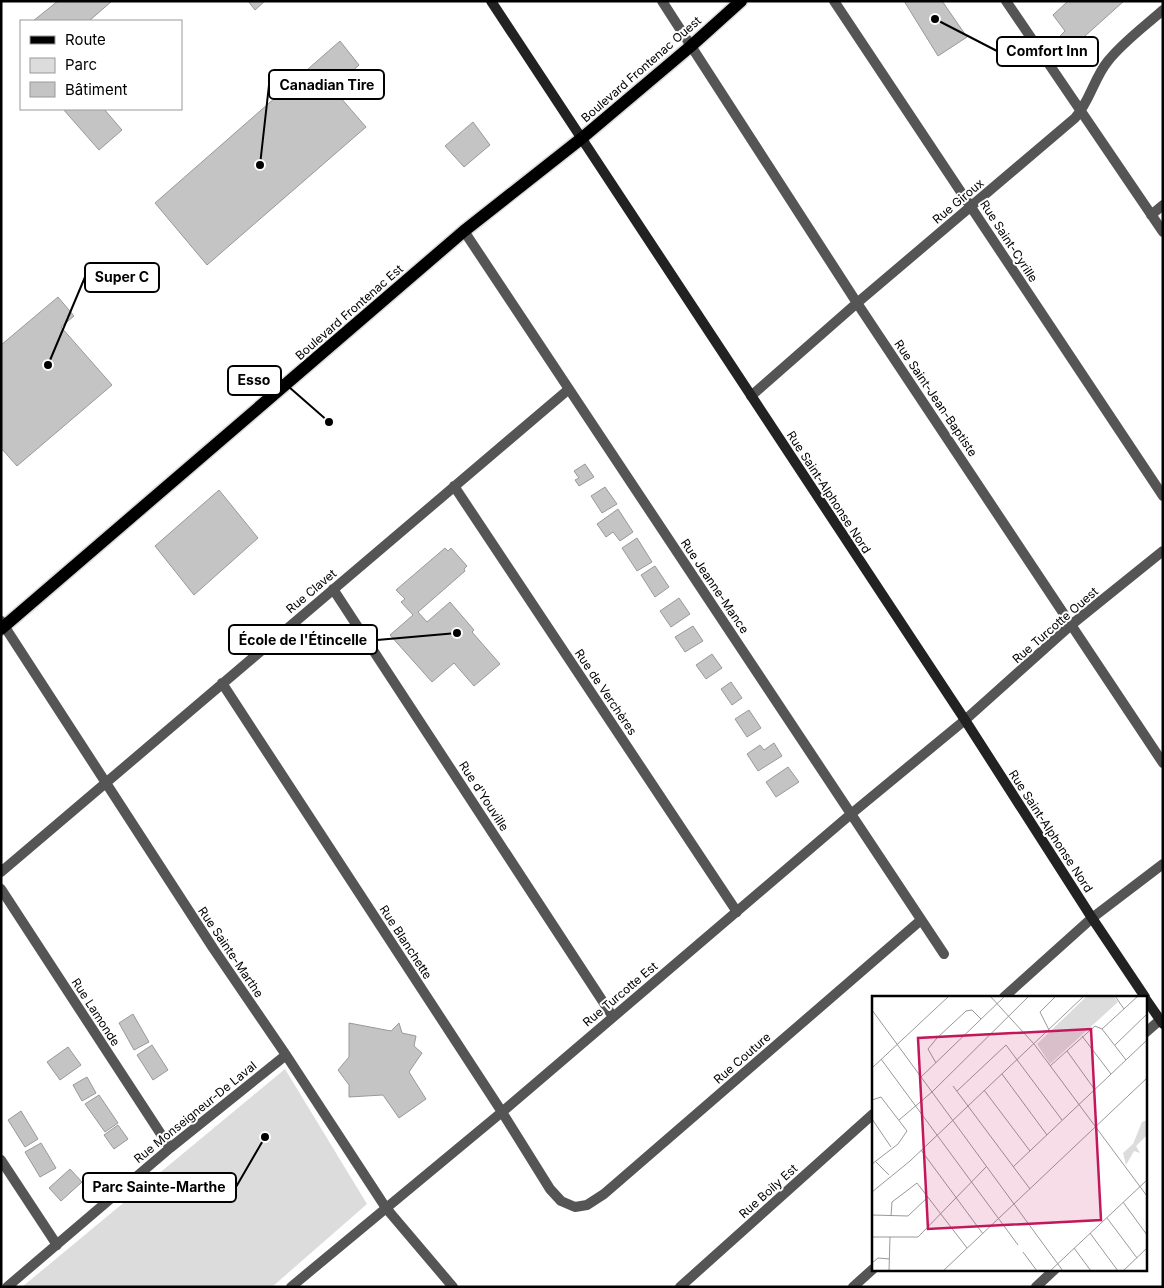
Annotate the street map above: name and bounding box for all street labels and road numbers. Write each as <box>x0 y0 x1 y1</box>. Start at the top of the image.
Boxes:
street label: Boulevard Frontenac Ouest <box>578 13 704 125</box>
street label: Rue Giroux <box>929 175 987 227</box>
street label: Rue Saint-Cyrille <box>977 197 1041 285</box>
street label: Boulevard Frontenac Est <box>292 261 406 363</box>
street label: Rue Saint-Jean-Baptiste <box>891 337 981 459</box>
street label: Rue Saint-Alphonse Nord <box>784 428 874 556</box>
street label: Rue Jeanne-Mance <box>678 536 752 636</box>
street label: Rue Clavet <box>283 566 339 616</box>
street label: Rue Turcotte Ouest <box>1009 584 1101 666</box>
street label: Rue de Verchères <box>572 646 640 738</box>
street label: Rue d'Youville <box>456 758 512 834</box>
street label: Rue Saint-Alphonse Nord <box>1006 767 1096 895</box>
street label: Rue Blanchette <box>377 902 435 982</box>
street label: Rue Sainte-Marthe <box>195 904 267 1000</box>
street label: Rue Turcotte Est <box>580 958 660 1030</box>
street label: Rue Lamonde <box>69 975 123 1049</box>
street label: Rue Couture <box>710 1029 774 1087</box>
street label: Rue Monseigneur-De Laval <box>131 1058 259 1166</box>
street label: Rue Boily Est <box>736 1161 800 1221</box>

